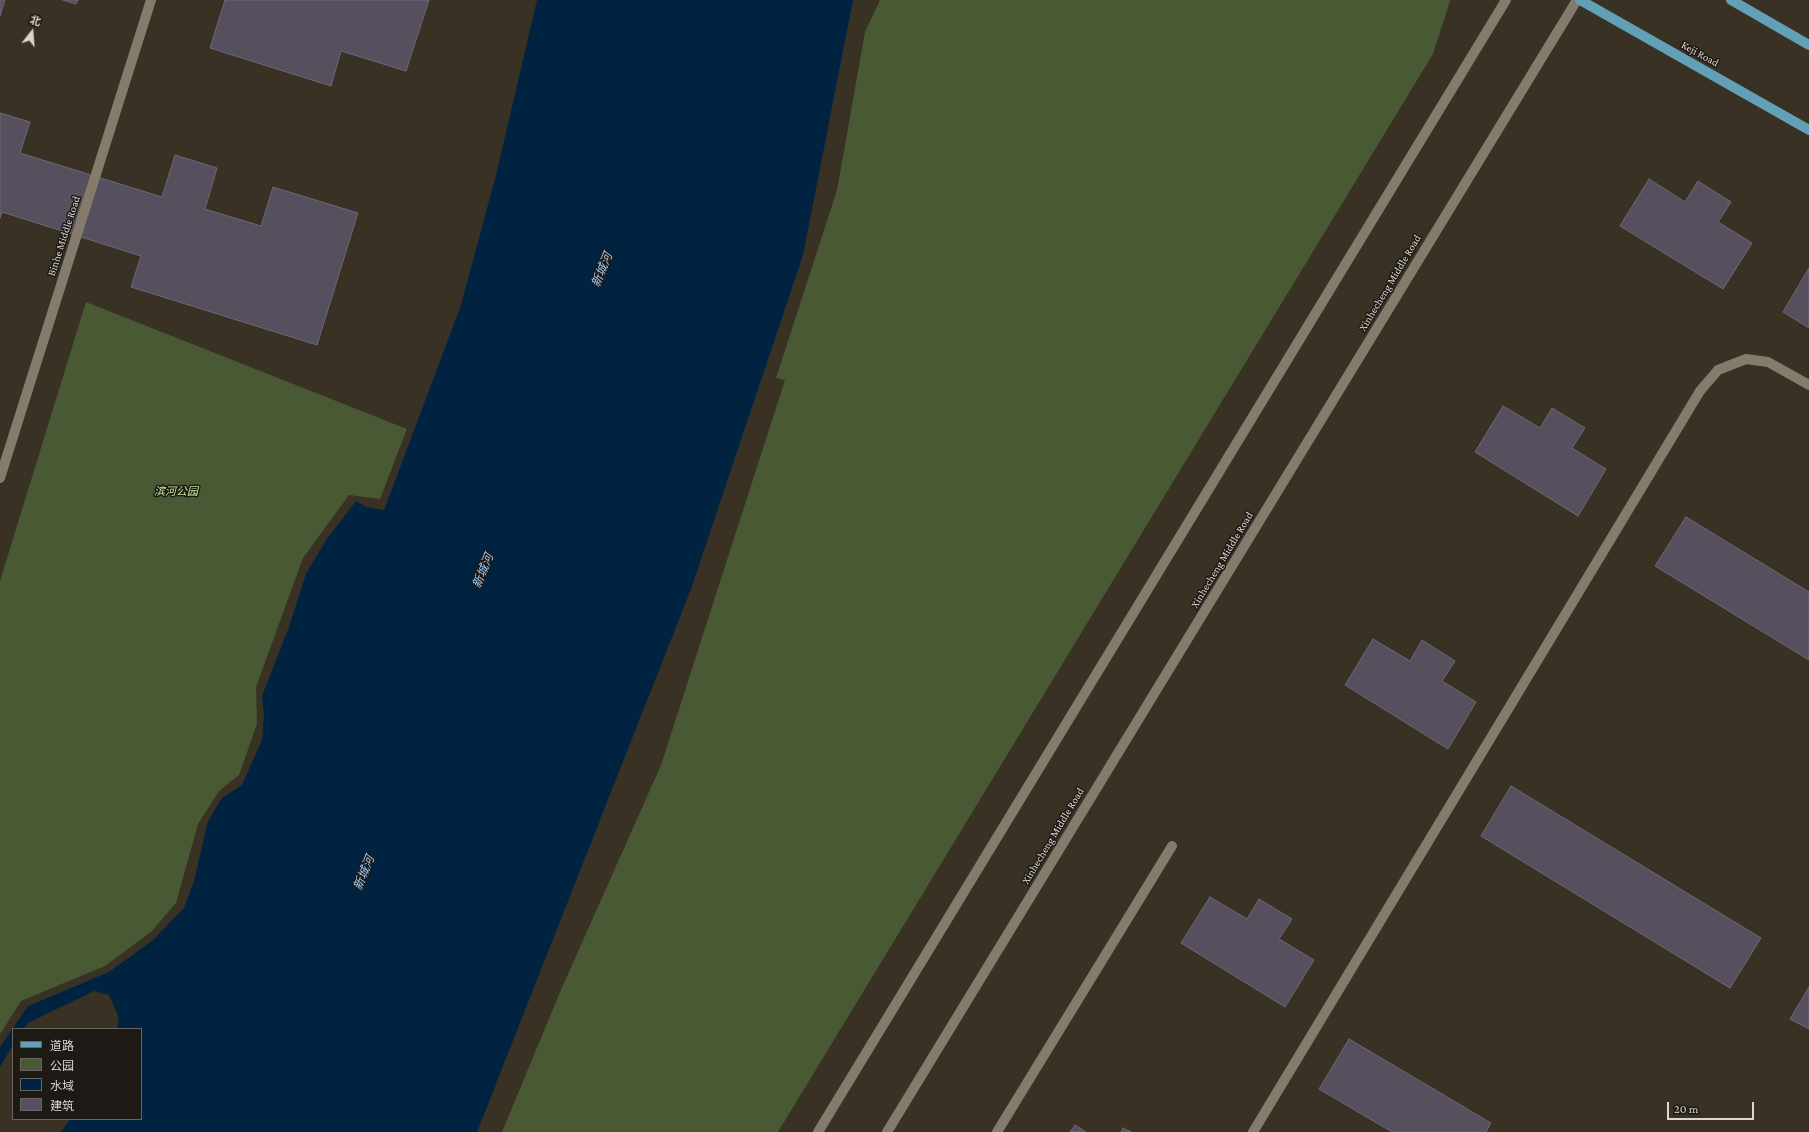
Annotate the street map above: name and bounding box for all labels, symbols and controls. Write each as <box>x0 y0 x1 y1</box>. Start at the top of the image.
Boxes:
north arrow <box>12 12 52 52</box>
text: 北 <box>28 13 43 28</box>
street label: Keji Road <box>1679 38 1721 70</box>
street label: Binhe Middle Road <box>45 194 83 278</box>
street label: Xinhecheng Middle Road <box>1356 232 1424 334</box>
water label: 新城河 <box>589 251 615 289</box>
park label: 滨河公园 <box>154 485 198 499</box>
street label: Xinhecheng Middle Road <box>1188 509 1256 611</box>
water label: 新城河 <box>470 552 496 590</box>
street label: Xinhecheng Middle Road <box>1019 785 1087 887</box>
water label: 新城河 <box>351 854 377 892</box>
legend <box>12 1028 142 1120</box>
text: 道路 <box>50 1039 74 1053</box>
text: 公园 <box>50 1059 74 1073</box>
text: 水域 <box>50 1079 74 1093</box>
scale bar <box>1669 1094 1756 1120</box>
text: 建筑 <box>50 1099 74 1113</box>
text: 20 m <box>1674 1102 1698 1116</box>

